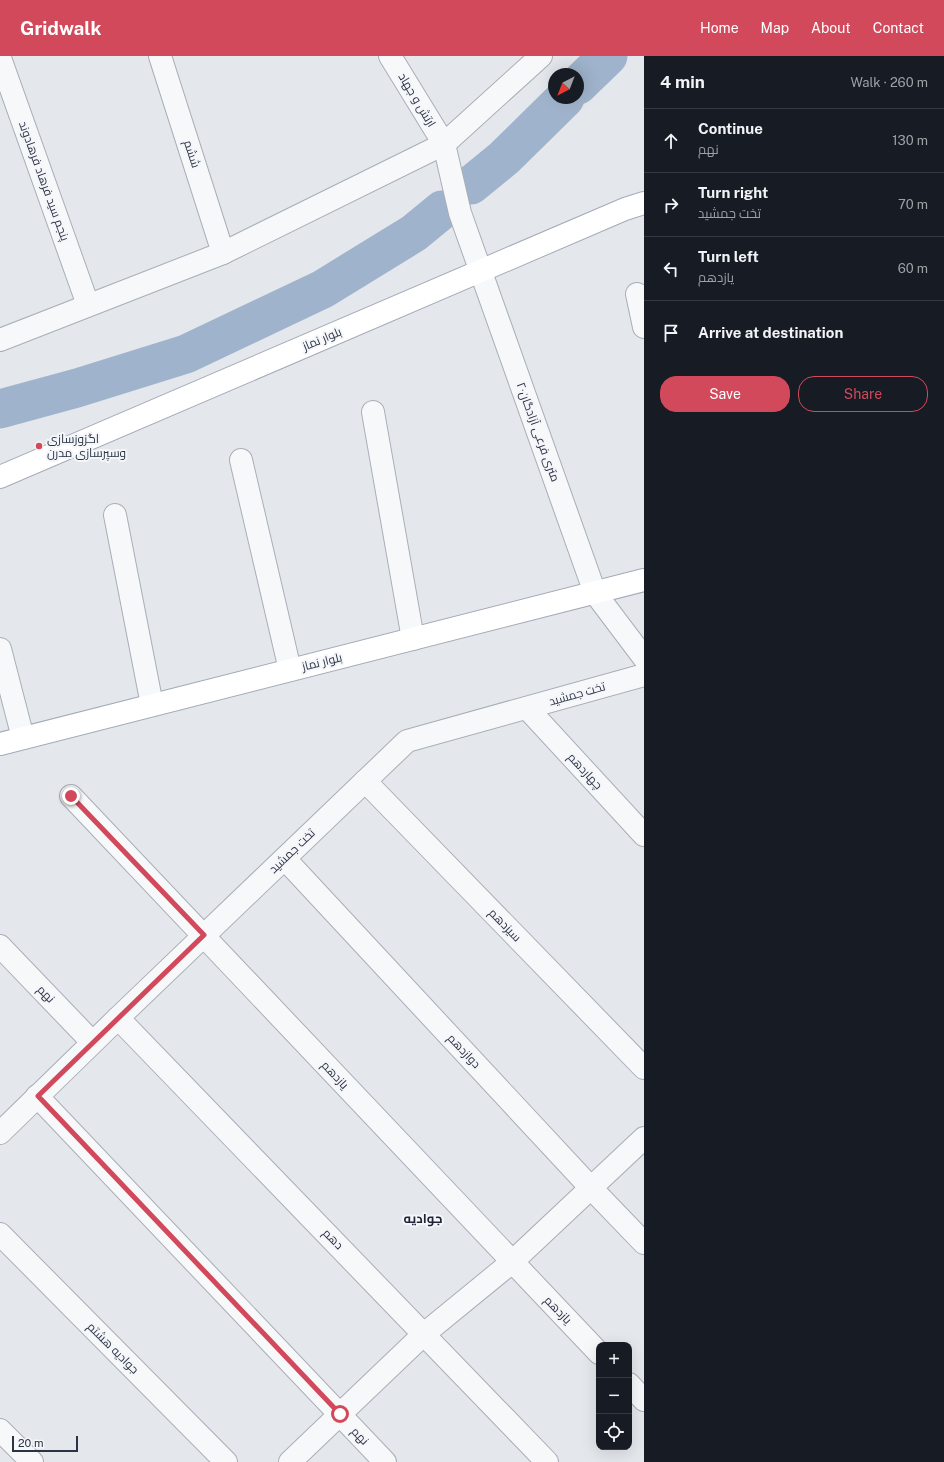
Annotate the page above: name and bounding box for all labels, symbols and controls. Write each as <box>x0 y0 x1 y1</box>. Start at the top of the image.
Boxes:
text: Gridwalk <box>20 17 101 39</box>
text: Home <box>700 20 739 36</box>
text: Map <box>761 20 789 36</box>
text: About <box>811 20 851 36</box>
text: Contact <box>873 20 924 36</box>
north arrow <box>548 68 584 104</box>
street label: ارتش و جهاد <box>395 70 439 130</box>
text: 4 min <box>660 72 705 92</box>
text: Walk · 260 m <box>850 75 928 90</box>
street label: پنجم سید فرهاد فرهادوند <box>14 119 72 244</box>
text: Continue <box>698 120 763 137</box>
icon: ahead <box>660 130 682 152</box>
text: 130 m <box>892 133 928 148</box>
street label: ششم <box>180 138 203 170</box>
text: نهم <box>698 142 719 157</box>
text: Turn right <box>698 184 768 201</box>
icon: right <box>660 194 682 216</box>
text: 70 m <box>898 197 928 212</box>
text: تخت جمشید <box>698 206 761 221</box>
text: Turn left <box>698 248 759 265</box>
icon: left <box>660 258 682 280</box>
text: 60 m <box>898 261 928 276</box>
text: یازدهم <box>698 270 734 285</box>
icon: arrive <box>660 322 682 344</box>
text: Arrive at destination <box>698 324 843 341</box>
street label: بلوار نماز <box>299 325 344 354</box>
button: Save <box>660 376 790 412</box>
button: Share <box>798 376 928 412</box>
street label: ۲۰متری فرعی آزادگان <box>514 381 562 483</box>
place label: اگزوزسازی وسپرسازی مدرن <box>47 432 126 462</box>
marker: اگزوزسازی وسپرسازی مدرن <box>34 441 44 451</box>
street label: بلوار نماز <box>299 650 344 674</box>
street label: تخت جمشید <box>547 679 608 709</box>
street label: چهاردهم <box>563 750 605 793</box>
route end <box>62 787 80 805</box>
street label: تخت جمشید <box>266 825 318 876</box>
street label: سیزدهم <box>485 906 524 945</box>
street label: نهم <box>34 982 58 1006</box>
street label: دوازدهم <box>444 1031 484 1072</box>
street label: یازدهم <box>318 1058 352 1093</box>
district label: جوادیه <box>404 1211 442 1227</box>
street label: دهم <box>319 1226 346 1253</box>
street label: یازدهم <box>541 1293 575 1328</box>
street label: جوادیه هشتم <box>84 1319 142 1377</box>
map controls <box>596 1342 632 1450</box>
button: + <box>596 1342 632 1378</box>
button: − <box>596 1378 632 1414</box>
route start <box>331 1405 349 1423</box>
button: locate <box>596 1414 632 1450</box>
street label: نهم <box>348 1424 372 1448</box>
scale bar <box>12 1434 78 1453</box>
text: 20 m <box>18 1437 43 1449</box>

